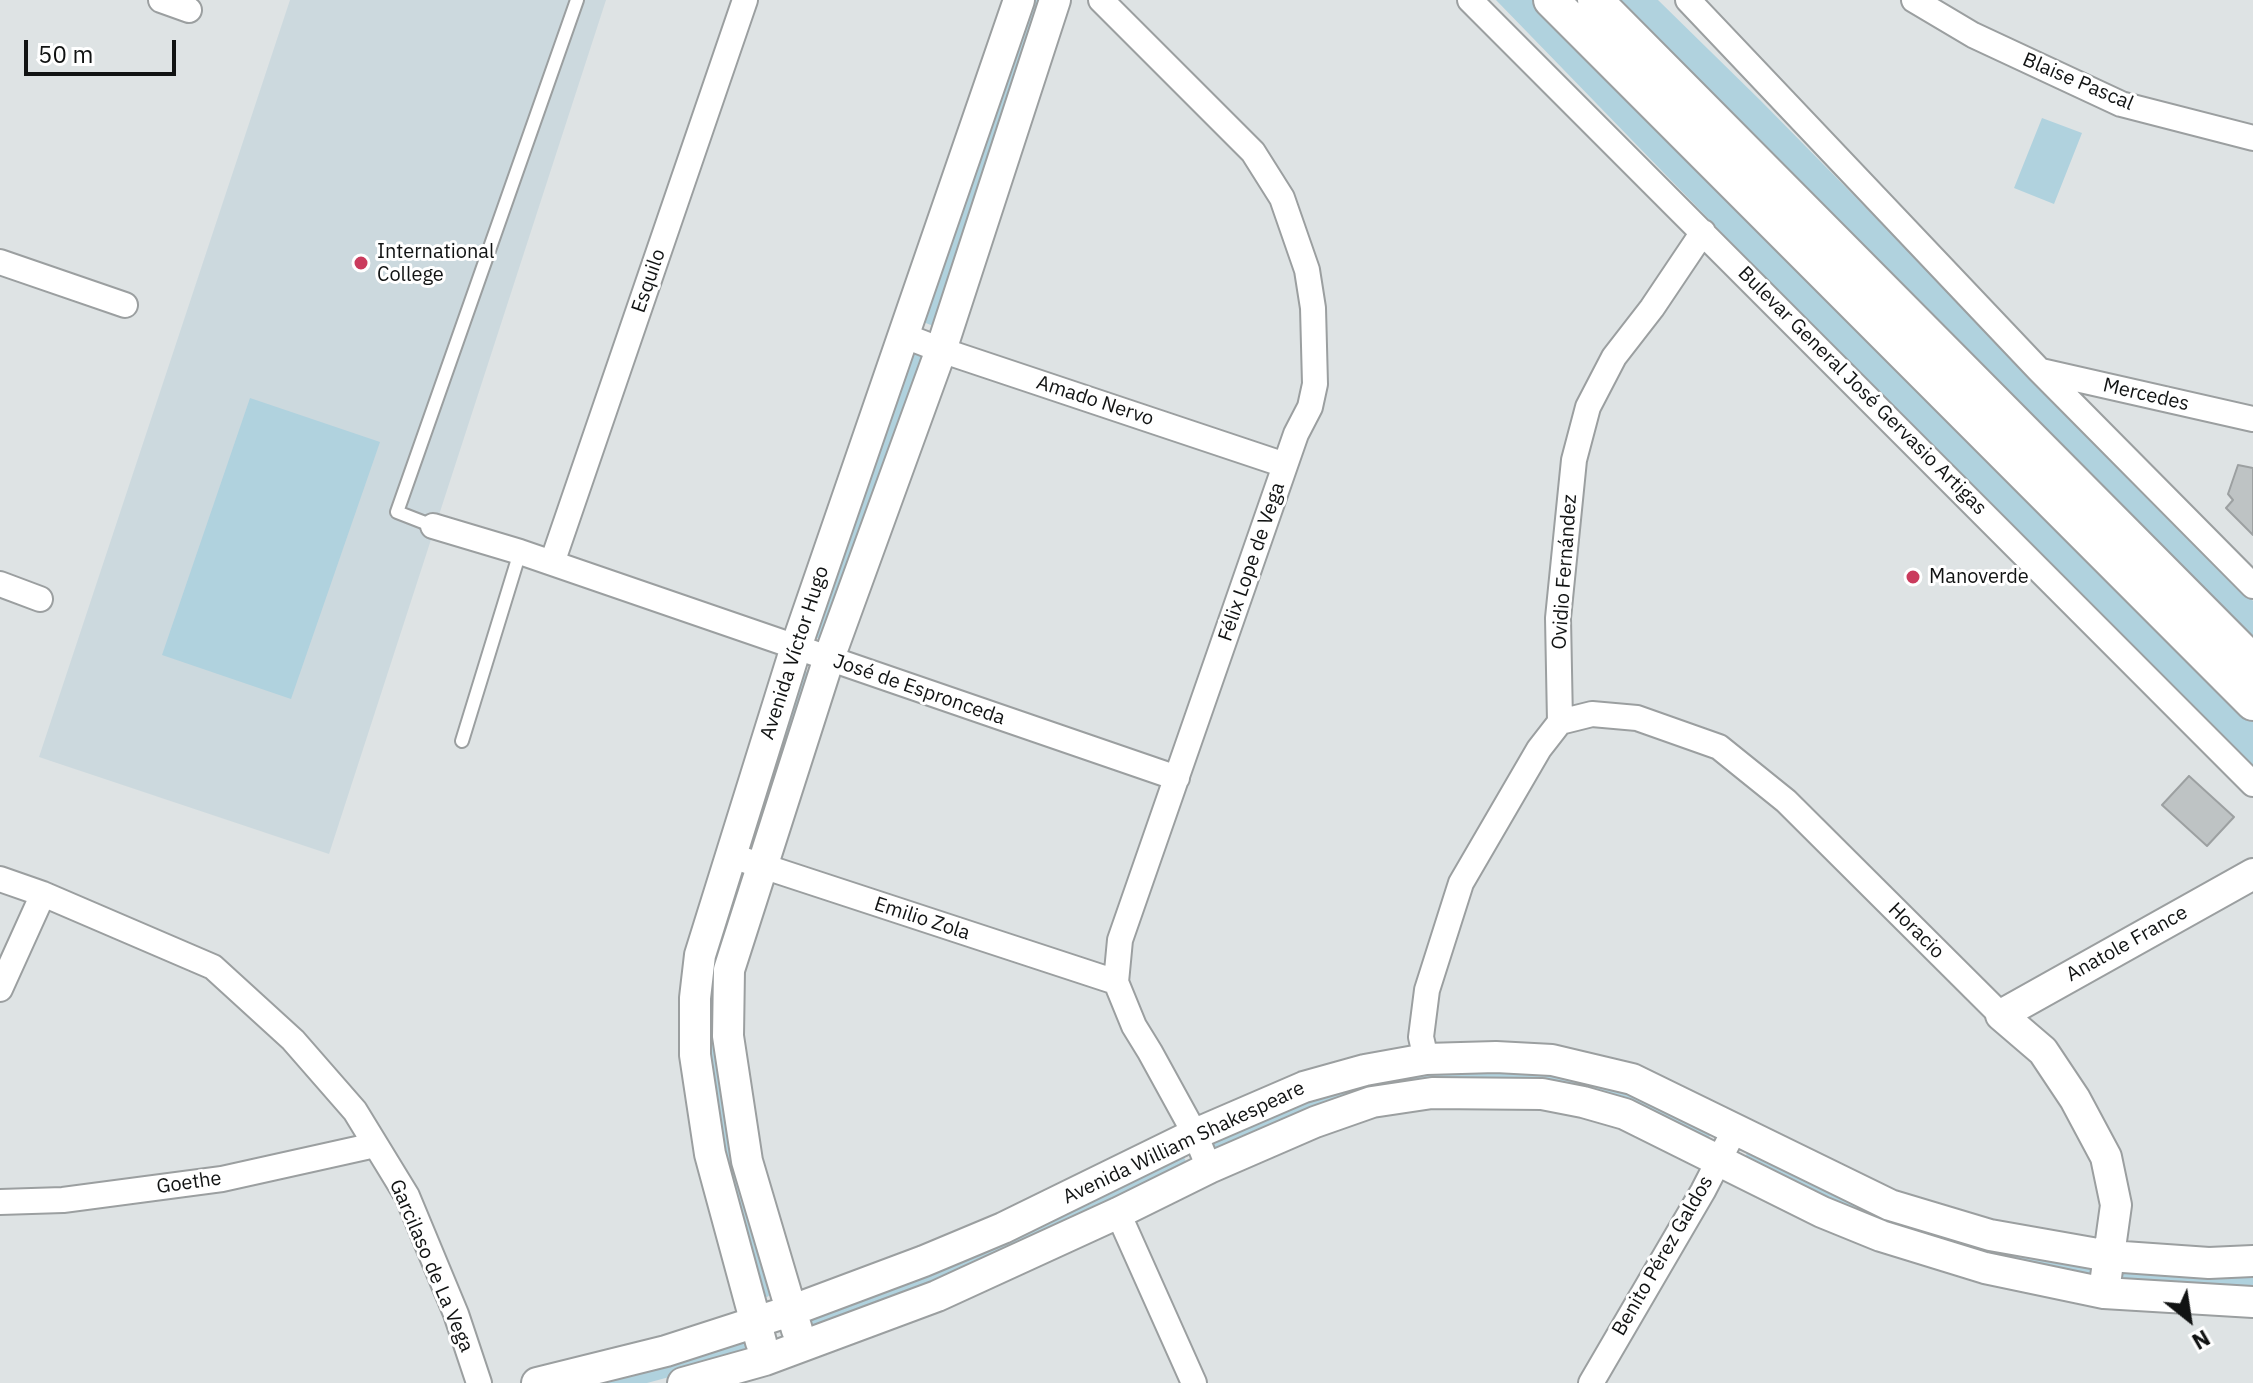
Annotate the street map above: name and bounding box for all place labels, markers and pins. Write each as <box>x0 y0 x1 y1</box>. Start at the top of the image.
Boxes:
place label: International College <box>377 240 494 287</box>
marker: International College <box>352 254 370 272</box>
place label: Manoverde <box>1929 565 2029 589</box>
marker: Manoverde <box>1904 568 1922 586</box>

